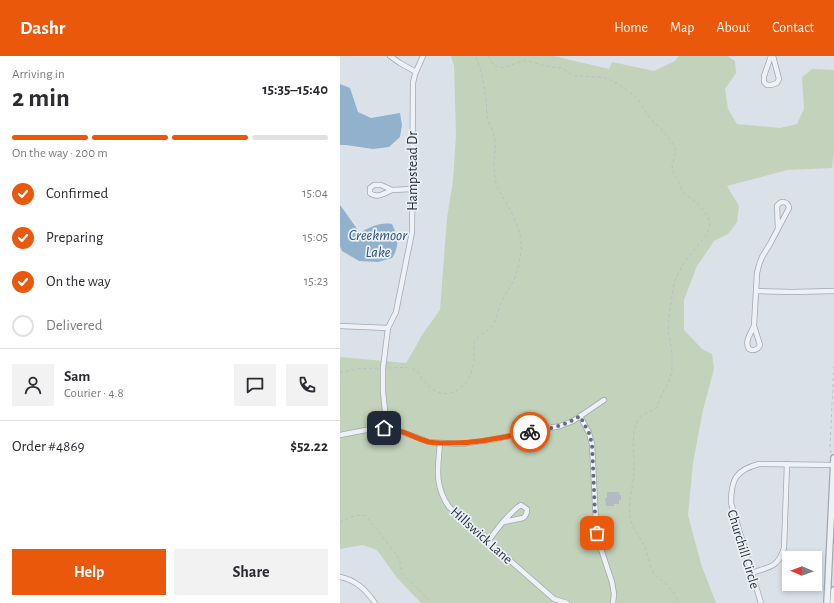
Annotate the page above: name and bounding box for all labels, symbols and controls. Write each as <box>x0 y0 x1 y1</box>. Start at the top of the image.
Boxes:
text: Dashr <box>20 19 65 38</box>
text: Home <box>614 21 648 35</box>
text: Map <box>670 21 694 35</box>
text: About <box>716 21 750 35</box>
text: Contact <box>772 21 814 35</box>
text: Arriving in <box>12 68 65 81</box>
text: 15:35–15:40 <box>262 82 328 97</box>
text: 2 min <box>12 85 70 111</box>
street label: Hampstead Dr <box>406 131 420 211</box>
text: On the way · 200 m <box>12 147 108 160</box>
icon: check <box>12 183 34 205</box>
text: Confirmed <box>46 186 108 201</box>
text: 15:04 <box>302 187 328 200</box>
icon: check <box>12 227 34 249</box>
water label: Creekmoor Lake <box>349 228 408 260</box>
text: Preparing <box>46 230 103 245</box>
text: 15:05 <box>303 231 328 244</box>
icon: check <box>12 271 34 293</box>
text: On the way <box>46 274 111 289</box>
text: 15:23 <box>304 275 328 288</box>
text: Delivered <box>46 318 103 333</box>
button: person <box>12 364 54 406</box>
button: chat <box>234 364 276 406</box>
button: phone <box>286 364 328 406</box>
text: Sam <box>64 369 90 384</box>
text: Courier · 4.8 <box>64 387 124 400</box>
pin <box>367 411 401 445</box>
courier <box>510 412 550 452</box>
icon: home <box>373 417 395 439</box>
icon: bike <box>519 421 541 443</box>
text: Order #4869 <box>12 439 85 454</box>
text: $52.22 <box>290 439 328 454</box>
street label: Hillswick Lane <box>448 505 515 567</box>
street label: Churchill Circle <box>724 508 762 590</box>
pin <box>580 516 614 550</box>
icon: bag <box>586 522 608 544</box>
button: Help <box>12 549 166 595</box>
button: Share <box>174 549 328 595</box>
north arrow <box>782 551 822 591</box>
map controls <box>782 551 822 591</box>

